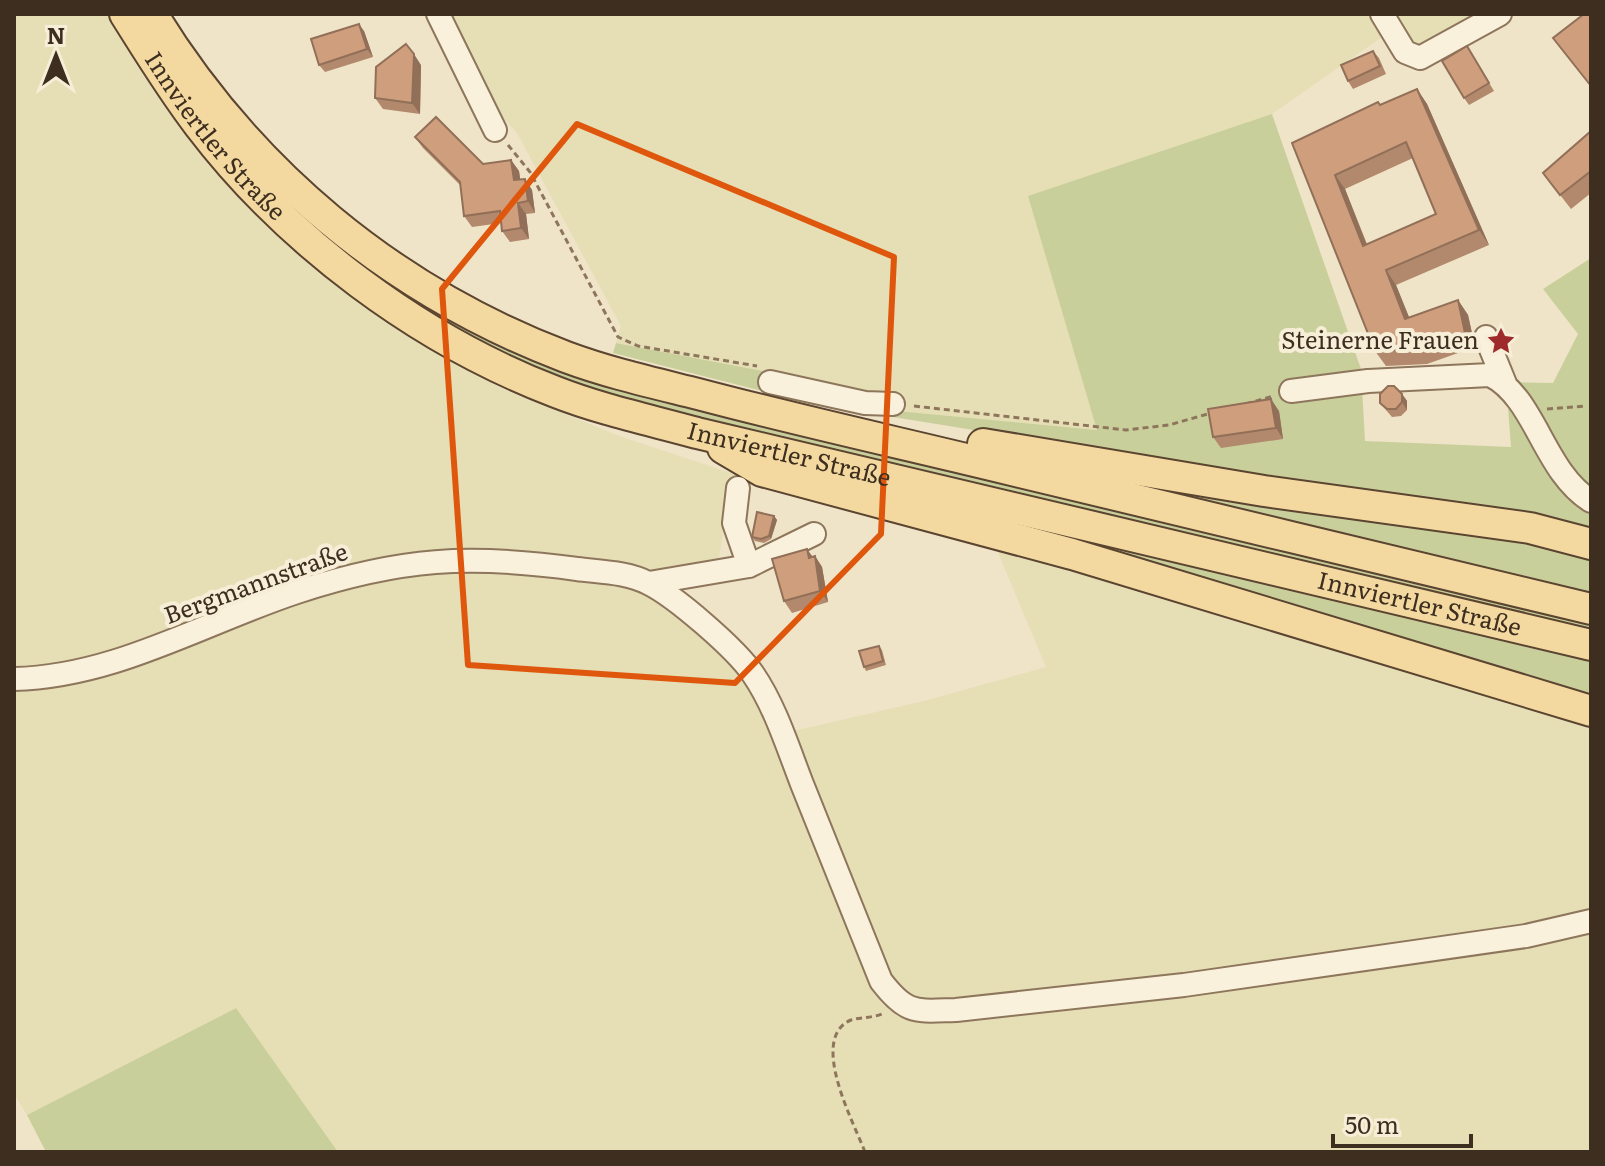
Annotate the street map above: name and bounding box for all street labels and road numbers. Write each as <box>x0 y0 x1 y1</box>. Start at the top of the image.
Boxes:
street label: Innviertler Straße <box>138 44 295 227</box>
street label: Innviertler Straße <box>684 411 895 493</box>
street label: Bergmannstraße <box>159 532 352 631</box>
street label: Innviertler Straße <box>1314 561 1525 643</box>

